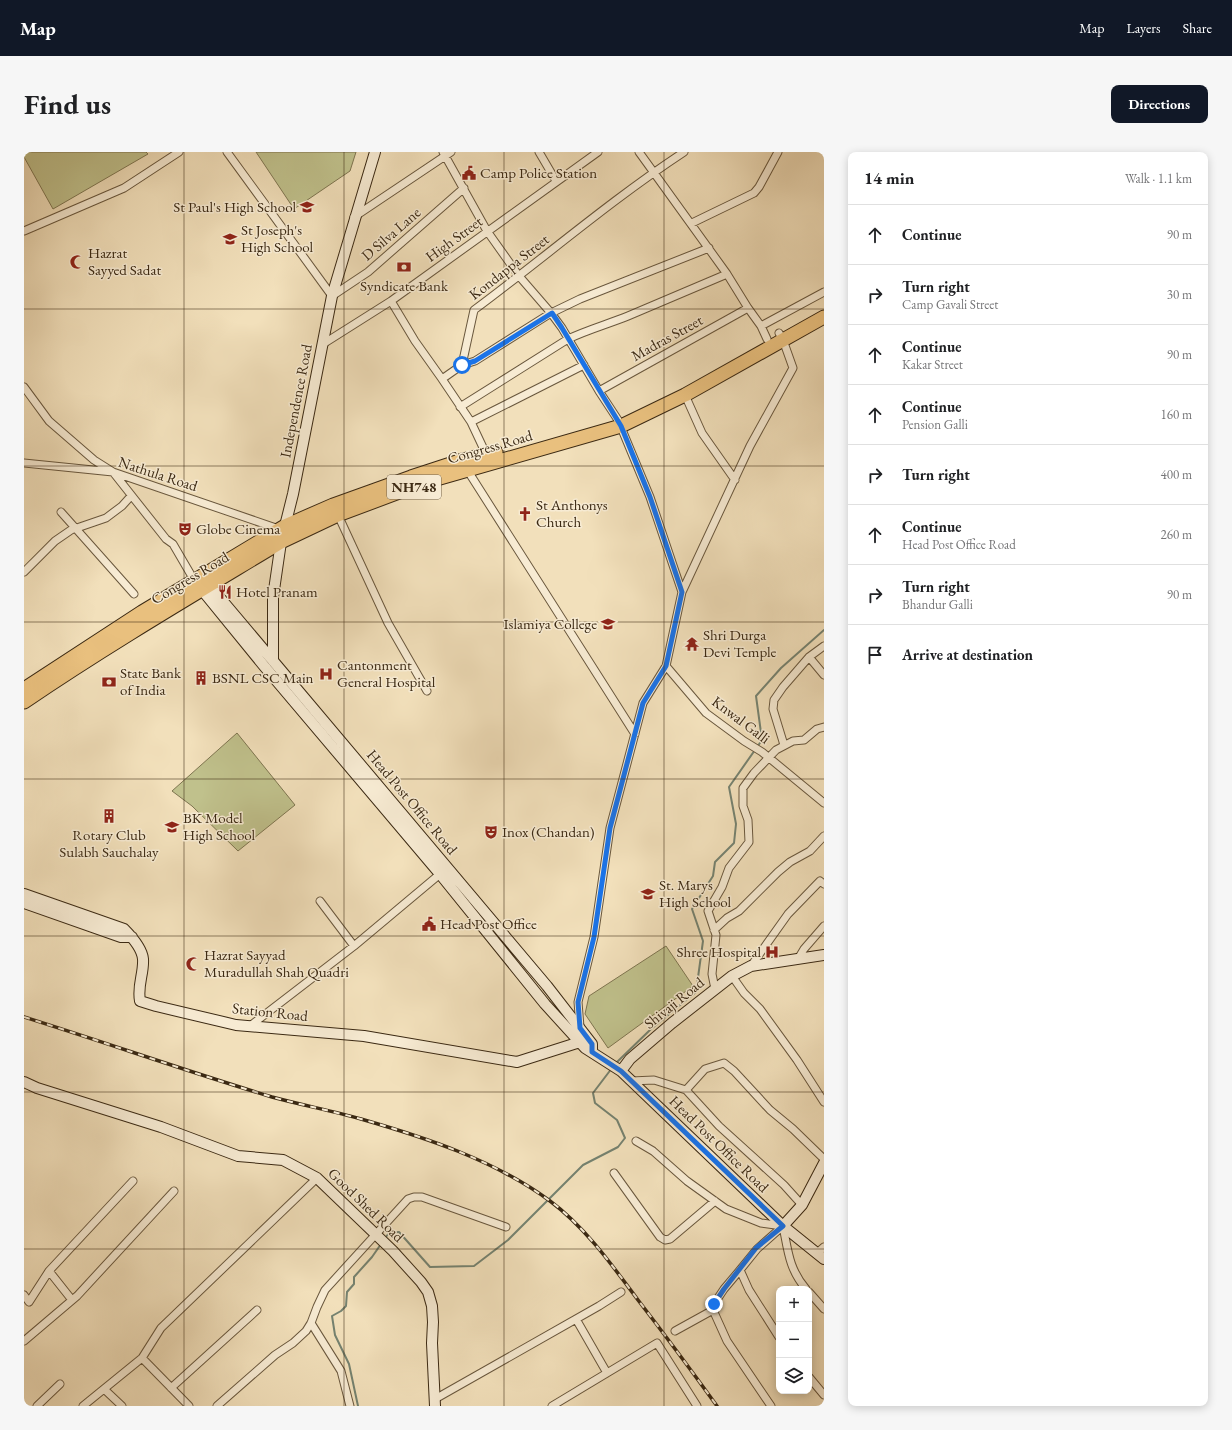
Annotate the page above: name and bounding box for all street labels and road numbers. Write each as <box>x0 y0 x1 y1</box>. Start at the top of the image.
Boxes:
street label: D Silva Lane <box>357 203 424 265</box>
street label: High Street <box>421 211 486 266</box>
street label: Kondappa Street <box>465 229 553 304</box>
street label: Madras Street <box>628 310 706 365</box>
street label: Independence Road <box>275 342 316 459</box>
street label: Congress Road <box>445 425 535 468</box>
street label: Nathula Road <box>116 452 201 495</box>
road number: NH748 <box>387 475 441 499</box>
street label: Congress Road <box>147 547 232 608</box>
street label: Knwal Galli <box>708 691 775 748</box>
street label: Head Post Office Road <box>363 745 462 858</box>
street label: Shivaji Road <box>640 972 708 1033</box>
street label: Station Road <box>231 998 309 1025</box>
street label: Head Post Office Road <box>666 1091 773 1196</box>
street label: Good Shed Road <box>324 1164 409 1246</box>

